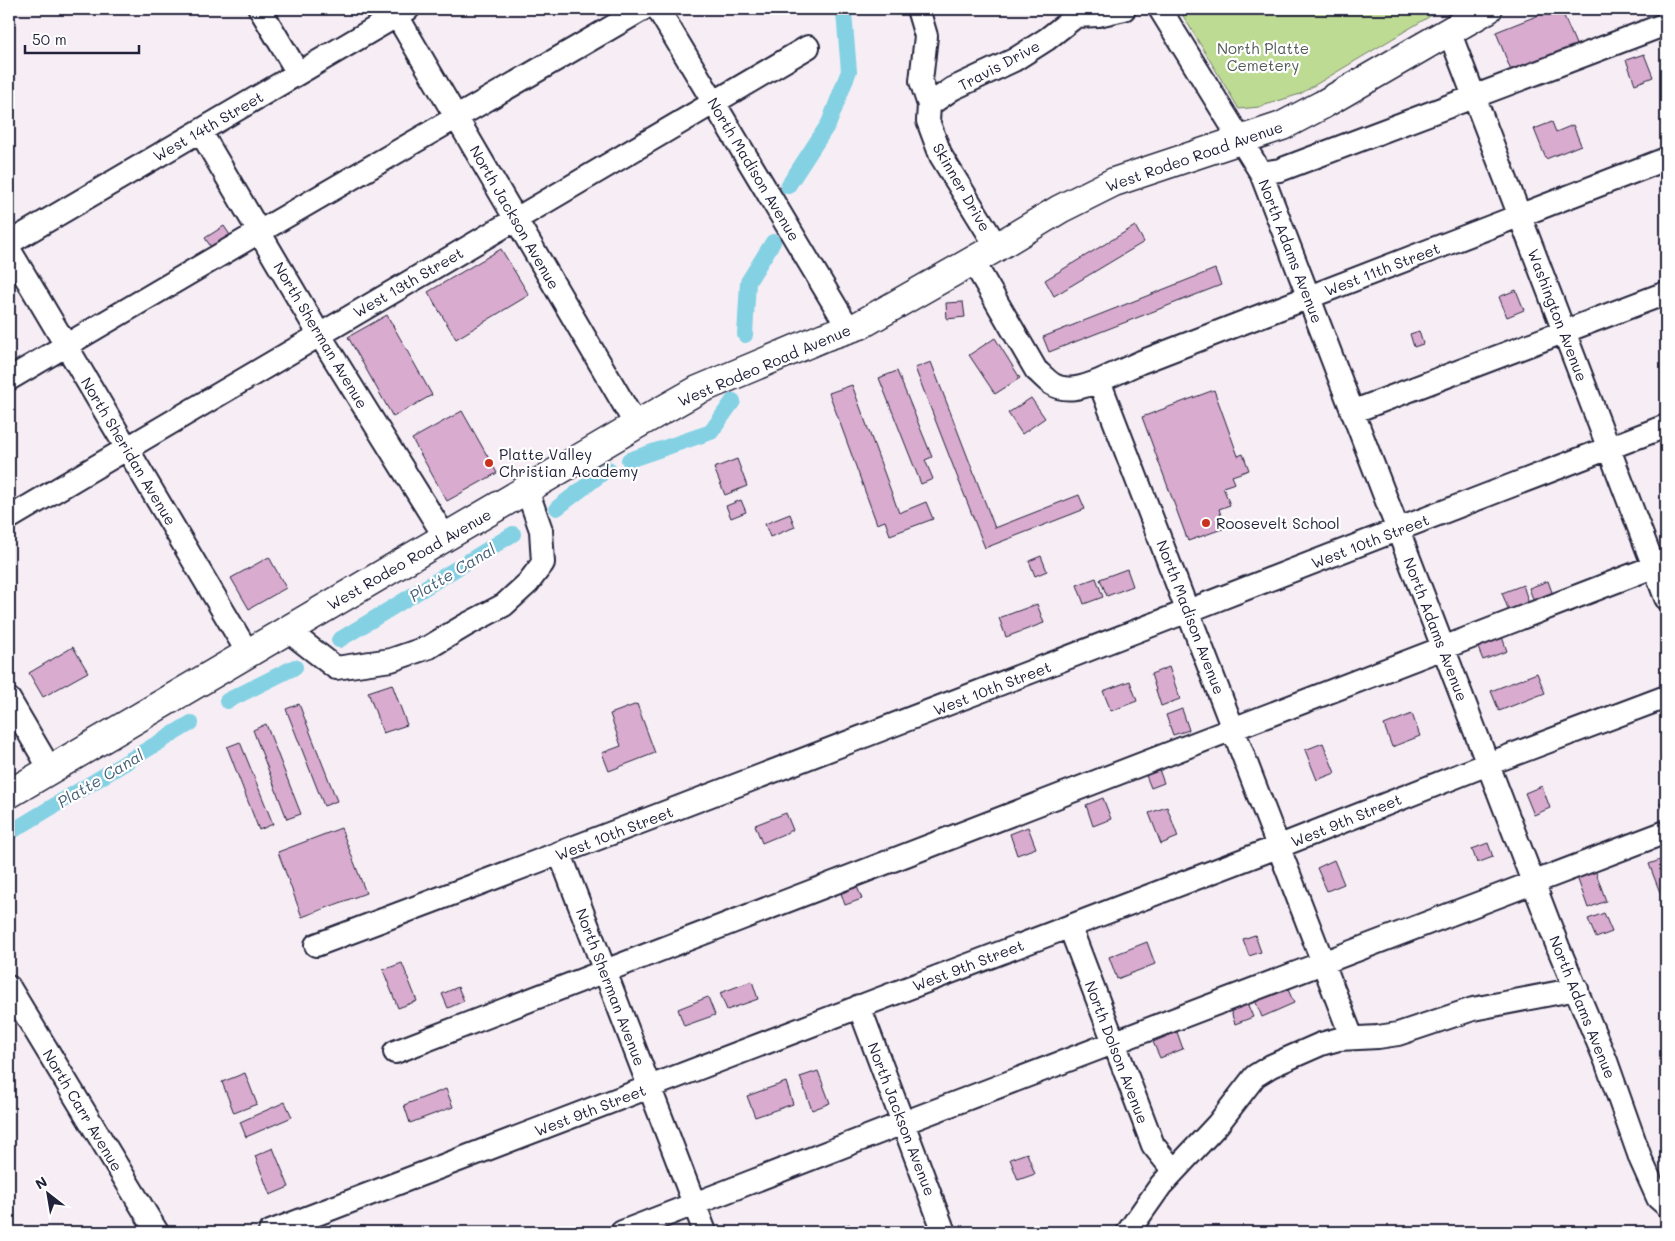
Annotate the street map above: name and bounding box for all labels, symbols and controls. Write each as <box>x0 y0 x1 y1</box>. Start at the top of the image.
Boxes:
scale bar <box>25 22 139 54</box>
text: 50 m <box>32 29 67 49</box>
street label: Travis Drive <box>955 35 1043 95</box>
park label: North Platte Cemetery <box>1217 38 1309 75</box>
street label: West 14th Street <box>149 86 267 166</box>
street label: North Madison Avenue <box>703 94 805 244</box>
street label: West Rodeo Road Avenue <box>1103 116 1285 196</box>
street label: Skinner Drive <box>929 139 995 235</box>
street label: North Jackson Avenue <box>466 141 564 293</box>
street label: North Adams Avenue <box>1254 176 1328 326</box>
street label: West 11th Street <box>1321 238 1443 300</box>
street label: West 13th Street <box>349 242 467 322</box>
street label: Washington Avenue <box>1524 246 1592 384</box>
street label: North Sherman Avenue <box>269 258 373 412</box>
street label: West Rodeo Road Avenue <box>674 319 854 411</box>
street label: North Sheridan Avenue <box>77 373 181 529</box>
place label: Platte Valley Christian Academy <box>499 444 639 481</box>
marker: Platte Valley Christian Academy <box>483 457 495 469</box>
street label: West Rodeo Road Avenue <box>323 504 495 614</box>
street label: West 10th Street <box>1308 509 1432 573</box>
place label: Roosevelt School <box>1216 513 1340 533</box>
marker: Roosevelt School <box>1200 517 1212 529</box>
street label: North Madison Avenue <box>1152 537 1230 697</box>
water label: Platte Canal <box>405 538 499 606</box>
street label: North Adams Avenue <box>1399 554 1473 704</box>
street label: West 10th Street <box>930 656 1054 720</box>
water label: Platte Canal <box>53 744 147 812</box>
street label: West 9th Street <box>1288 789 1404 851</box>
street label: West 10th Street <box>552 801 676 865</box>
street label: North Sherman Avenue <box>572 905 650 1069</box>
street label: North Adams Avenue <box>1545 933 1621 1081</box>
street label: West 9th Street <box>910 935 1026 995</box>
street label: North Dolson Avenue <box>1081 978 1153 1126</box>
street label: North Jackson Avenue <box>863 1039 941 1199</box>
street label: North Carr Avenue <box>39 1045 127 1175</box>
street label: West 9th Street <box>532 1080 648 1140</box>
north arrow <box>22 1168 72 1218</box>
text: N <box>32 1172 51 1193</box>

